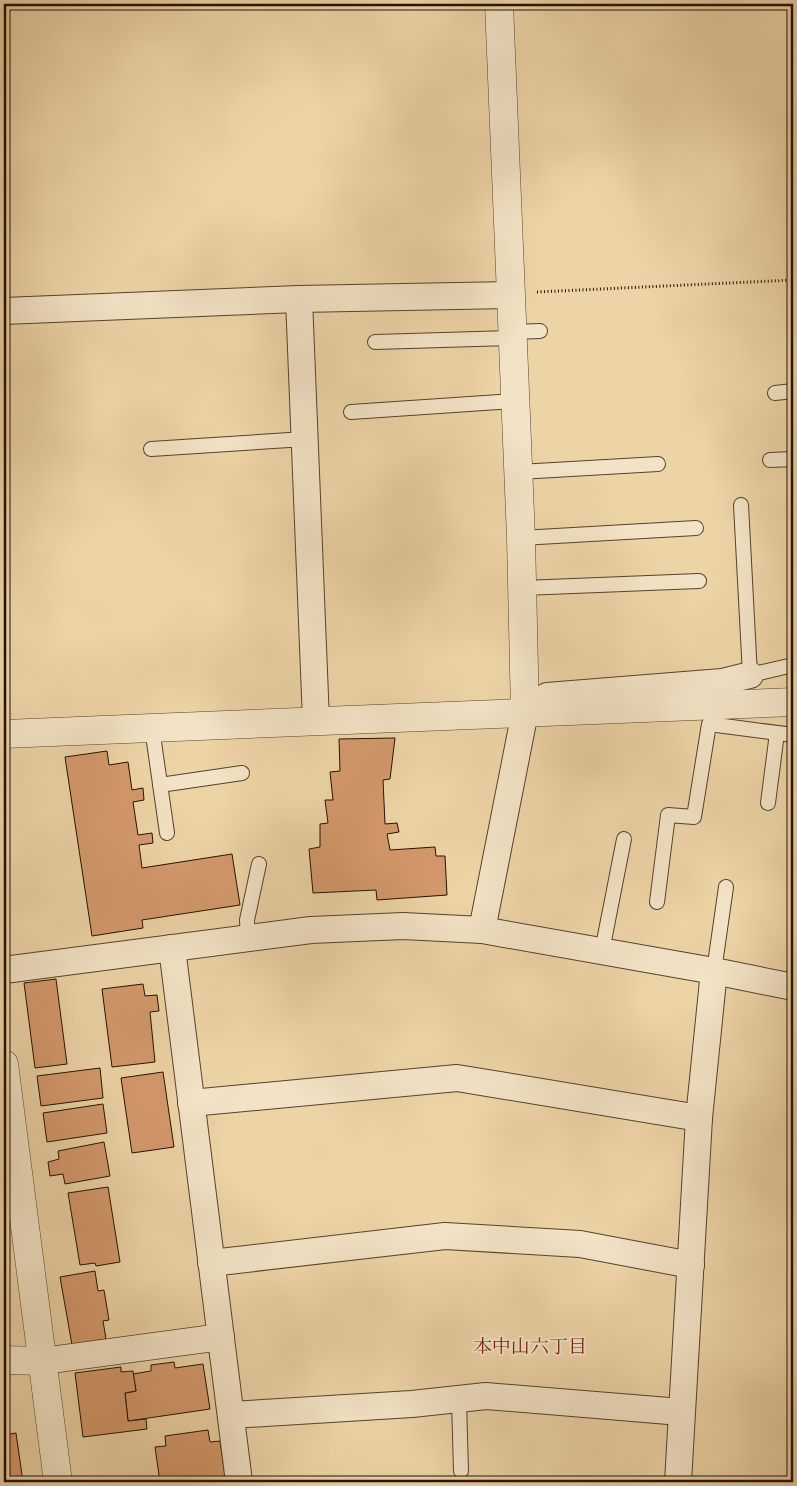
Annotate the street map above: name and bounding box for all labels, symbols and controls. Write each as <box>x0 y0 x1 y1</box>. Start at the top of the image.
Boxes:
district label: 本中山六丁目 <box>473 1334 587 1359</box>

